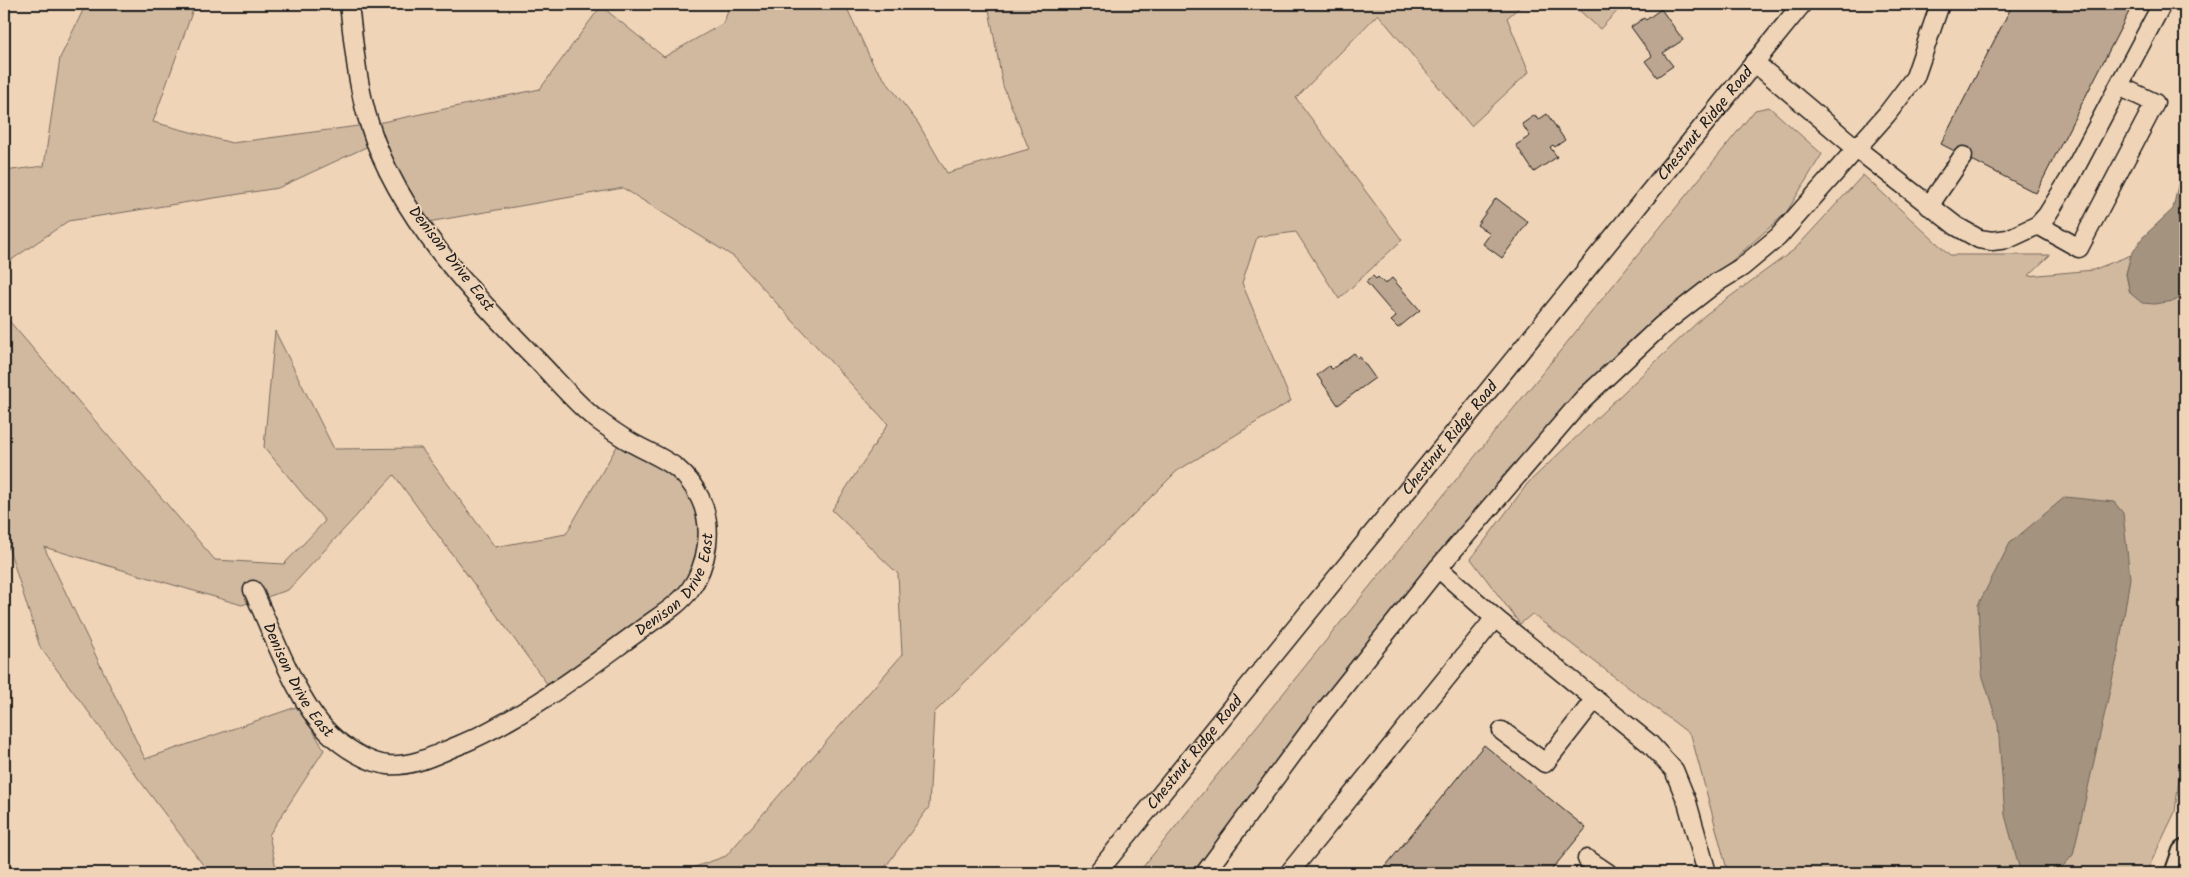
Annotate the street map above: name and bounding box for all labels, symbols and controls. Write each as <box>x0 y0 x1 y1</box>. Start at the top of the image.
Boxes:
street label: Chestnut Ridge Road <box>1651 60 1760 187</box>
street label: Denison Drive East <box>402 201 501 318</box>
street label: Chestnut Ridge Road <box>1395 374 1505 501</box>
street label: Denison Drive East <box>630 532 720 643</box>
street label: Denison Drive East <box>256 619 340 744</box>
street label: Chestnut Ridge Road <box>1140 689 1250 816</box>

